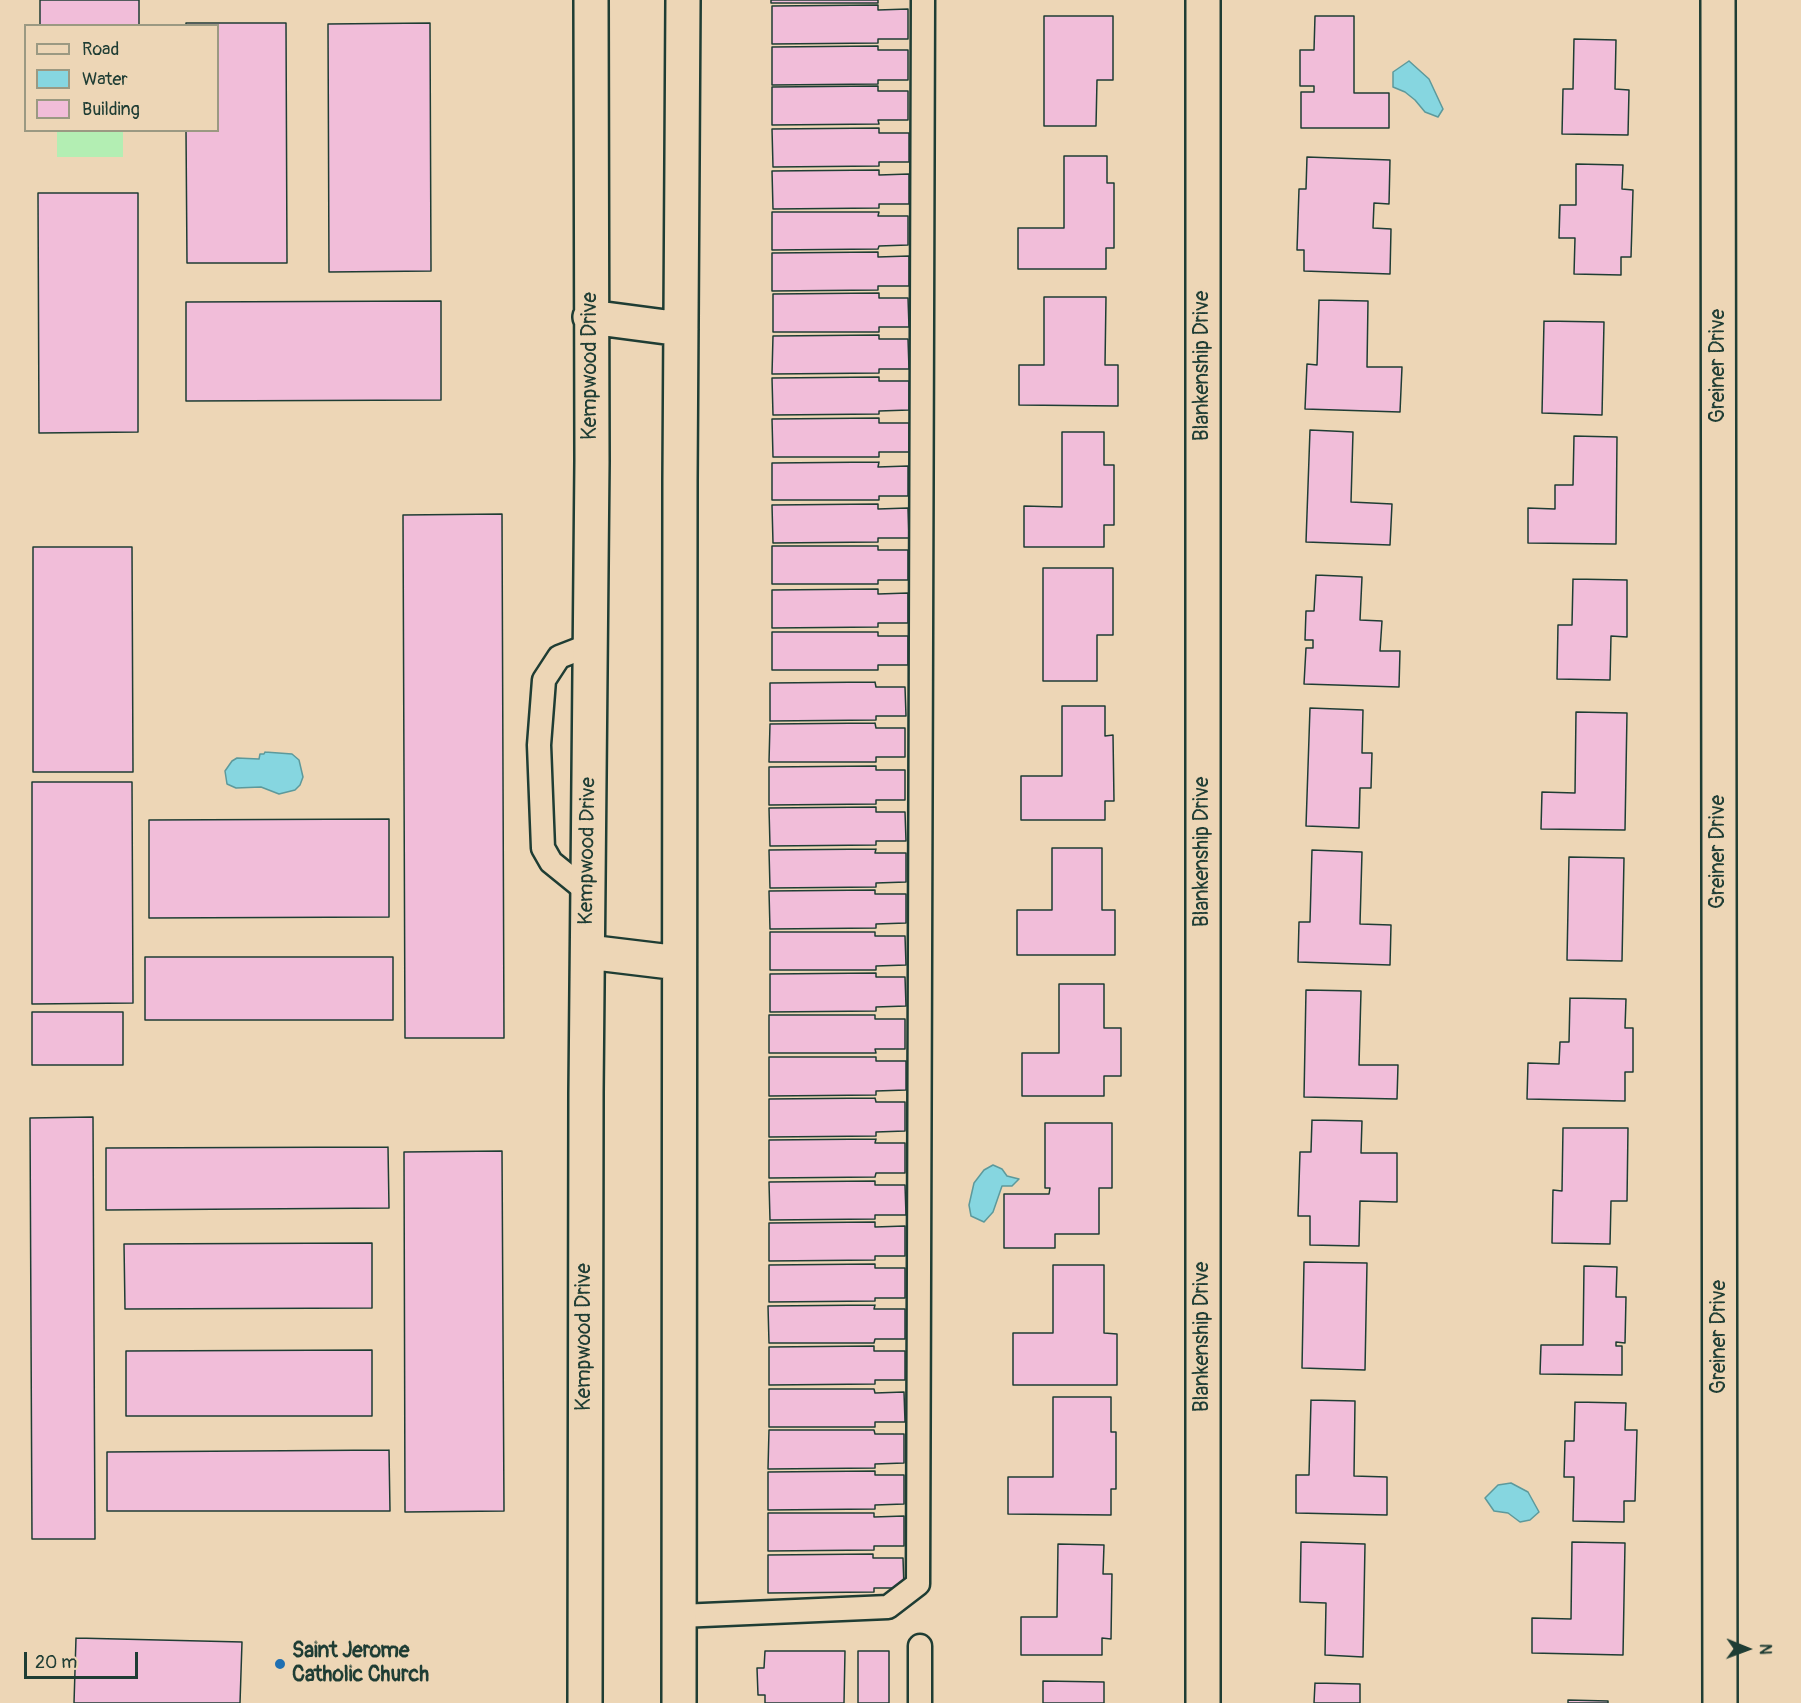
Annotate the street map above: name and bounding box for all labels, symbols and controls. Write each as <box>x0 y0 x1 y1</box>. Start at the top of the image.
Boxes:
legend <box>24 24 219 132</box>
text: Road <box>82 38 119 61</box>
text: Water <box>82 68 128 91</box>
text: Building <box>82 98 140 121</box>
street label: Blankenship Drive <box>1190 291 1216 441</box>
street label: Kempwood Drive <box>578 292 604 440</box>
street label: Greiner Drive <box>1706 309 1732 423</box>
street label: Kempwood Drive <box>574 777 602 925</box>
street label: Blankenship Drive <box>1190 777 1216 927</box>
street label: Greiner Drive <box>1706 795 1732 909</box>
street label: Blankenship Drive <box>1190 1262 1216 1412</box>
street label: Kempwood Drive <box>572 1263 598 1411</box>
street label: Greiner Drive <box>1707 1280 1733 1394</box>
north arrow <box>1717 1619 1777 1679</box>
place label: Saint Jerome Catholic Church <box>292 1639 429 1689</box>
scale bar <box>27 1640 141 1678</box>
text: N <box>1755 1644 1775 1655</box>
text: 20 m <box>35 1651 77 1674</box>
marker: Saint Jerome Catholic Church <box>273 1657 287 1671</box>

